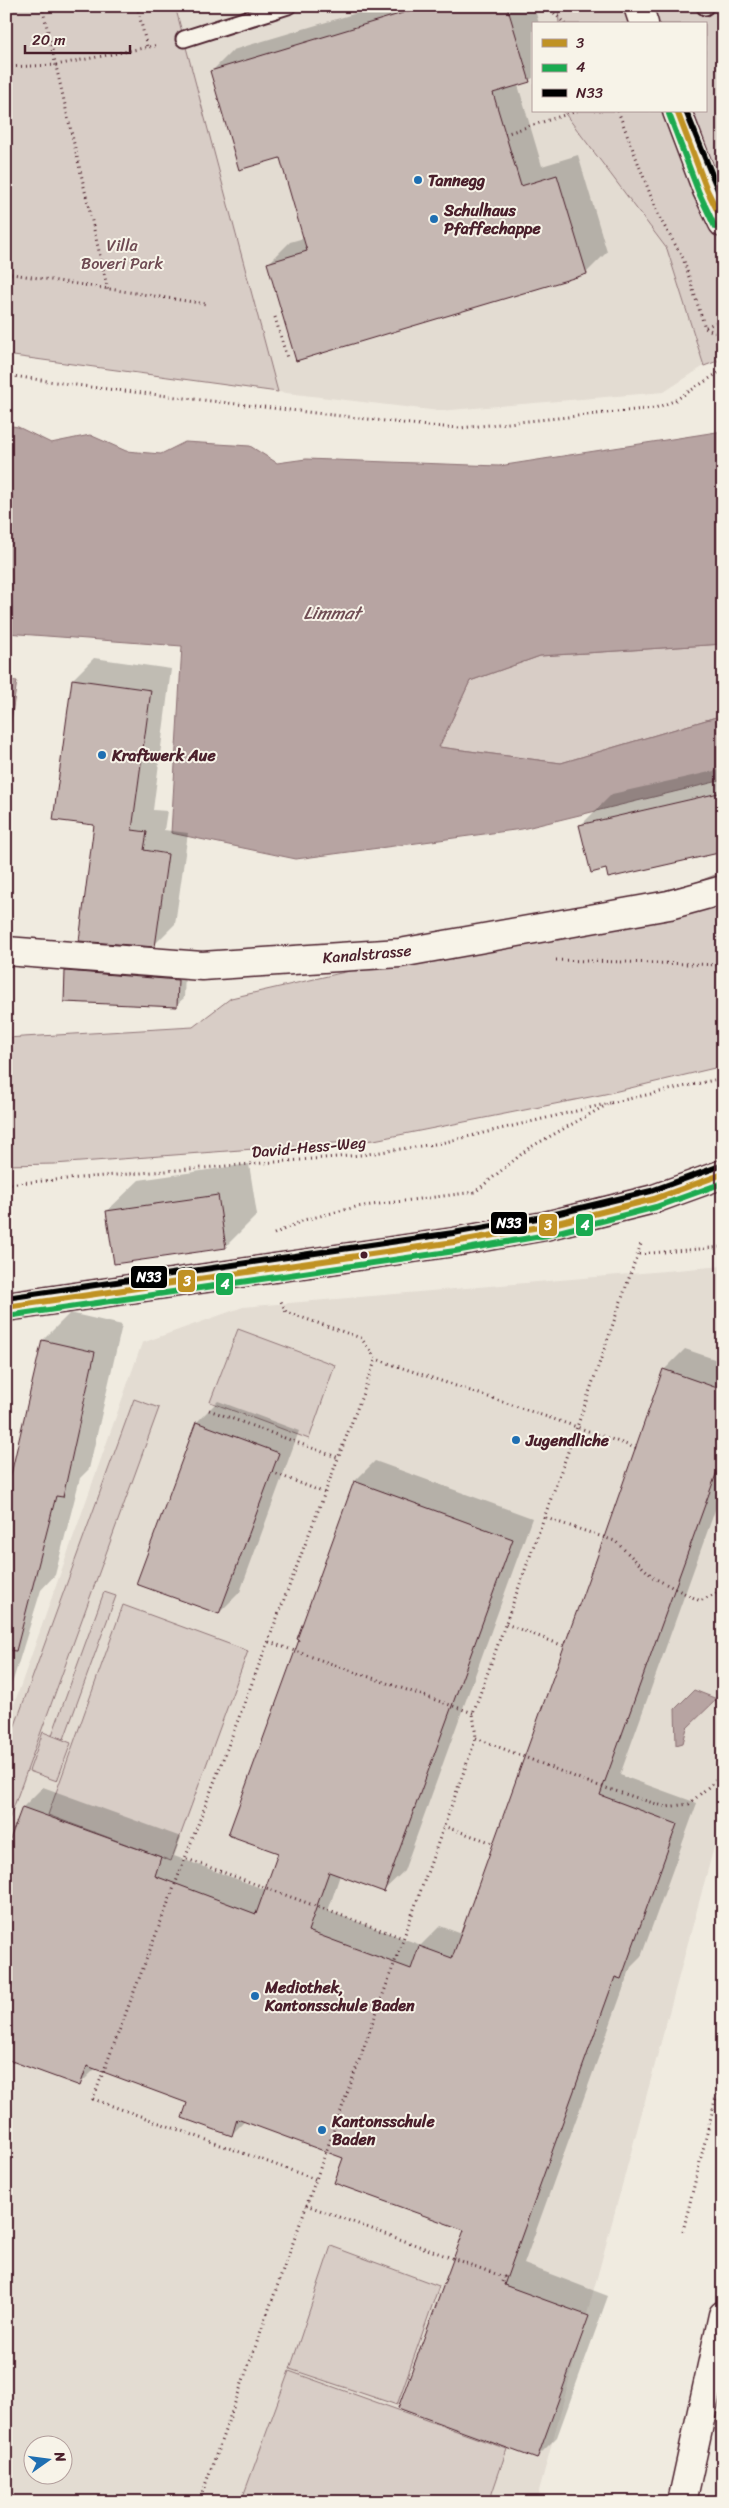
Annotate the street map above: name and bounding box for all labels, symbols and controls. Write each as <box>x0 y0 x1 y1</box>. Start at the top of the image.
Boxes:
scale bar <box>25 22 130 54</box>
legend <box>532 22 706 112</box>
text: 20 m <box>32 27 66 53</box>
text: 3 <box>576 30 584 56</box>
text: 4 <box>576 54 585 80</box>
text: N33 <box>576 80 603 106</box>
place label: Tannegg <box>428 166 486 195</box>
marker: Tannegg <box>412 174 424 186</box>
place label: Schulhaus Pfaffechappe <box>443 196 542 243</box>
marker: Schulhaus Pfaffechappe <box>428 213 440 225</box>
park label: Villa Boveri Park <box>81 231 163 278</box>
water label: Limmat <box>303 597 363 629</box>
place label: Kraftwerk Aue <box>111 741 216 770</box>
marker: Kraftwerk Aue <box>96 749 108 761</box>
street label: Kanalstrasse <box>321 936 413 972</box>
street label: David-Hess-Weg <box>251 1128 367 1166</box>
line badge: N33 <box>490 1211 528 1235</box>
text: N33 <box>495 1211 522 1236</box>
line badge: 3 <box>538 1213 558 1237</box>
text: 3 <box>543 1213 552 1238</box>
line badge: 4 <box>575 1213 594 1237</box>
text: 4 <box>580 1213 590 1238</box>
unlabelled marker <box>359 1250 369 1260</box>
line badge: N33 <box>130 1265 168 1289</box>
text: N33 <box>135 1265 162 1290</box>
line badge: 3 <box>177 1269 196 1293</box>
text: 3 <box>182 1269 191 1294</box>
line badge: 4 <box>215 1272 234 1296</box>
text: 4 <box>220 1272 230 1297</box>
place label: Jugendliche <box>525 1426 610 1455</box>
marker: Jugendliche <box>510 1434 522 1446</box>
place label: Mediothek, Kantonsschule Baden <box>264 1973 415 2020</box>
marker: Mediothek, Kantonsschule Baden <box>249 1990 261 2002</box>
place label: Kantonsschule Baden <box>331 2107 435 2154</box>
marker: Kantonsschule Baden <box>316 2124 328 2136</box>
north arrow <box>22 2436 72 2486</box>
text: N <box>47 2448 74 2465</box>

